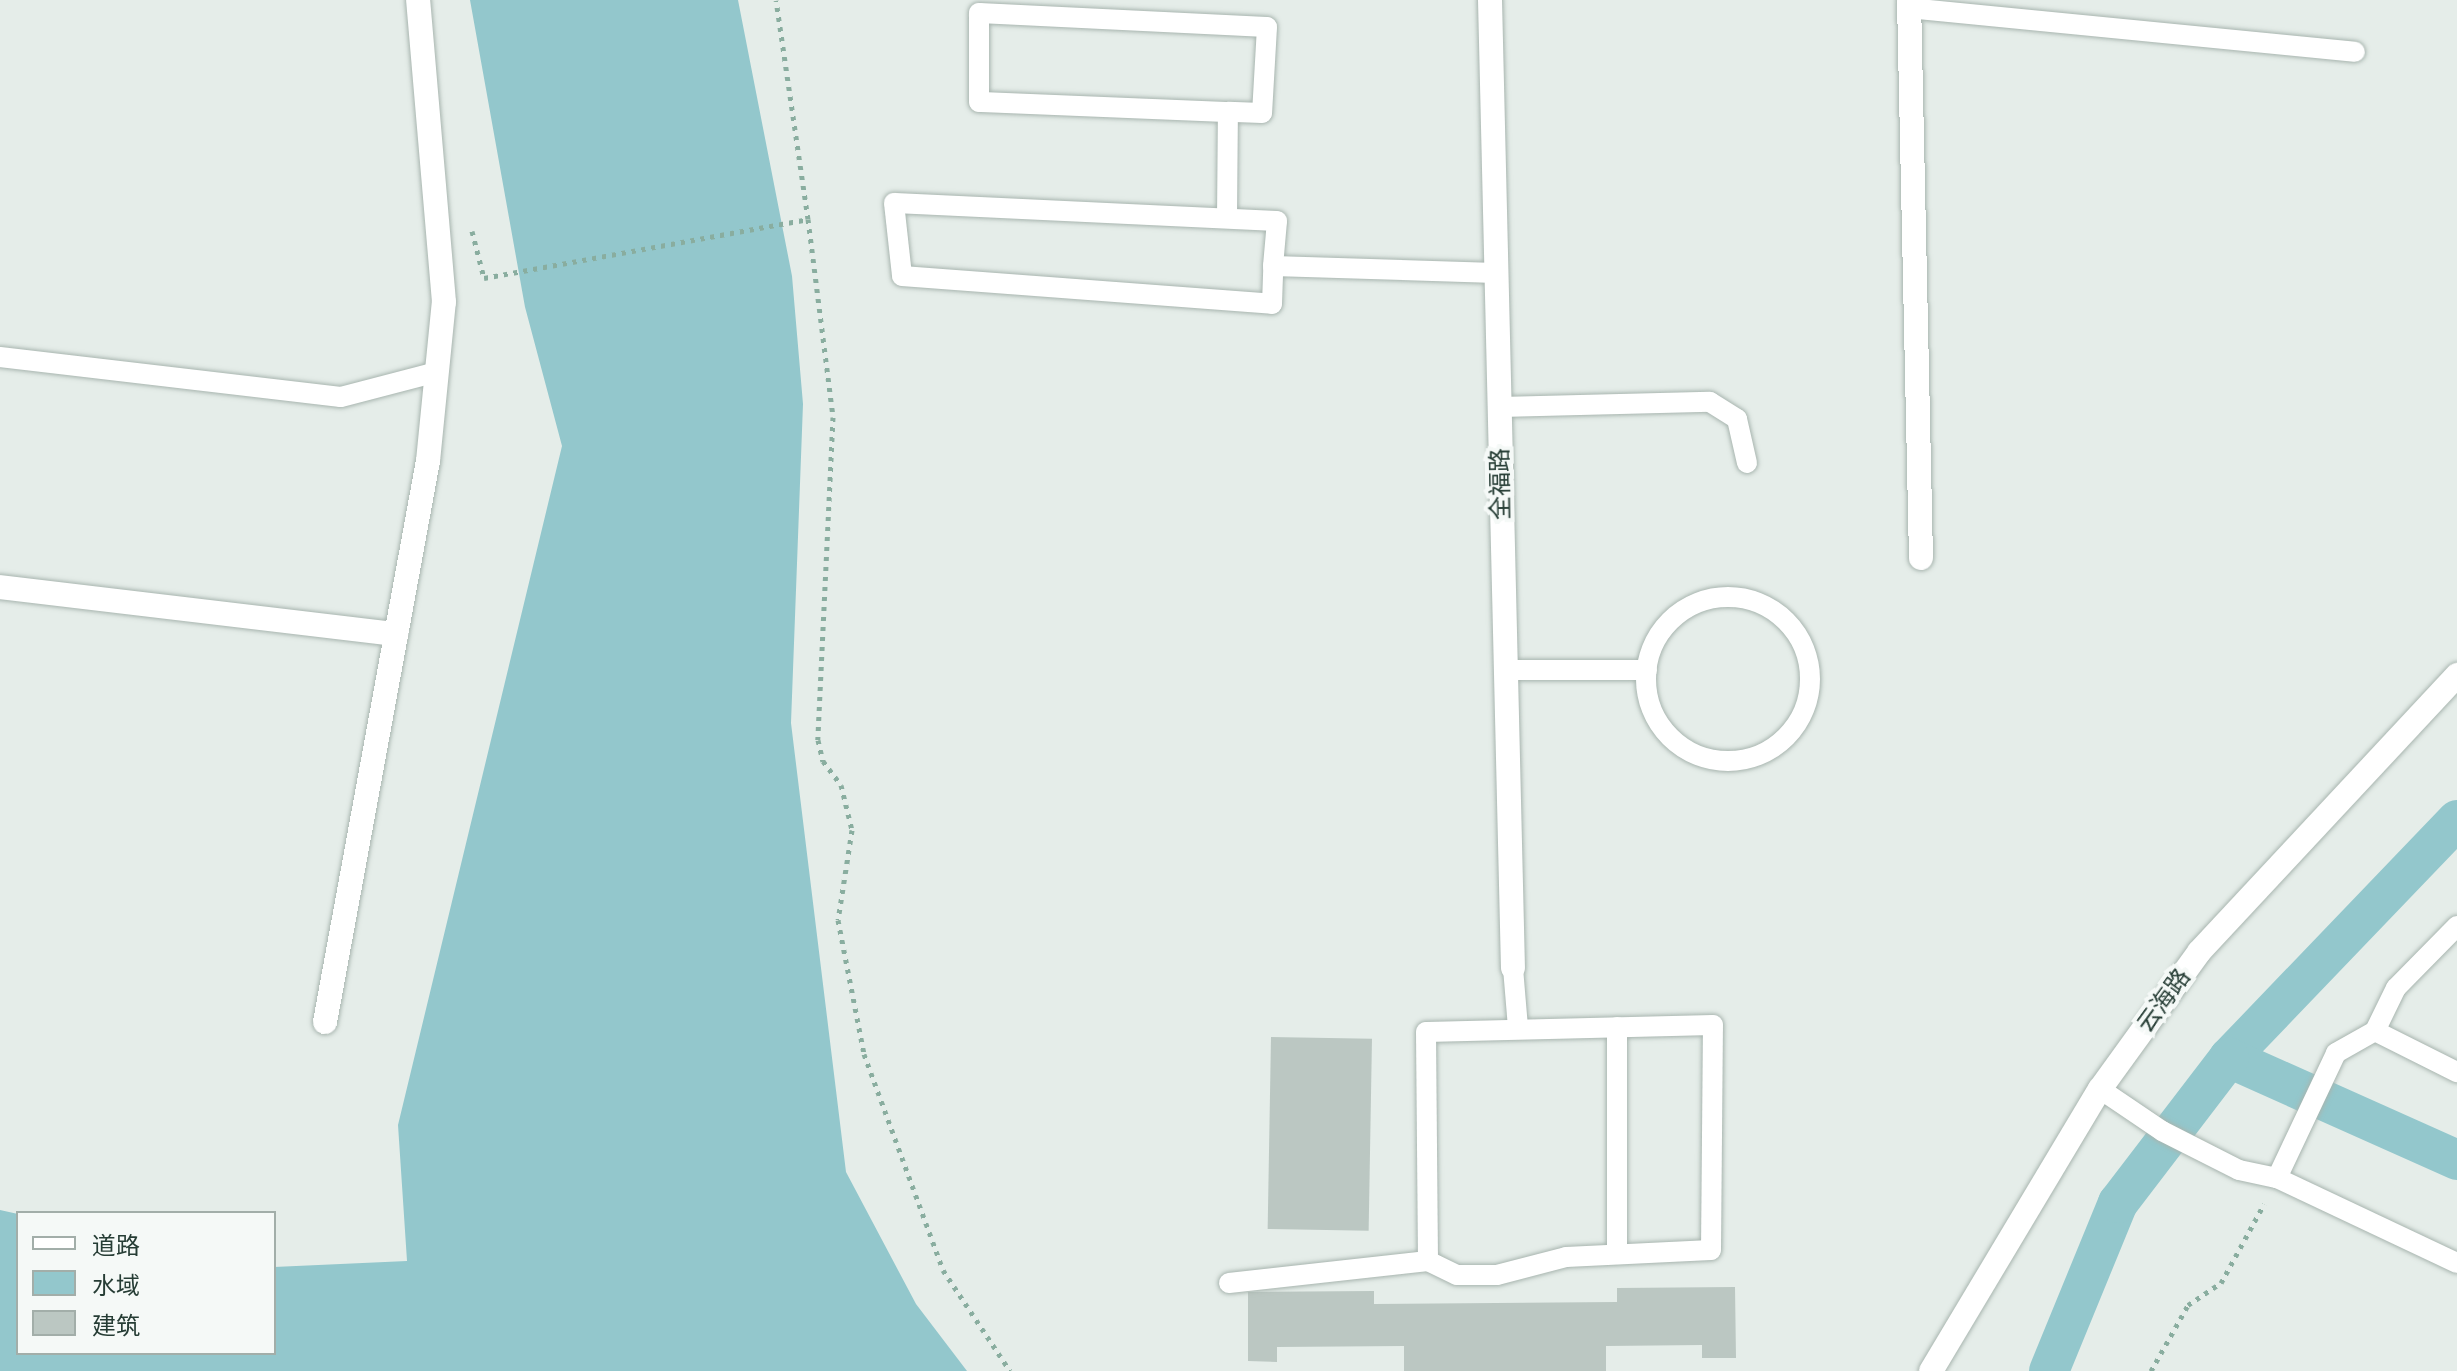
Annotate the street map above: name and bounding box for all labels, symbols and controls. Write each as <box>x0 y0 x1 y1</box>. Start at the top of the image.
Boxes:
street label: 全福路 <box>1486 448 1516 520</box>
street label: 云海路 <box>2131 963 2197 1039</box>
legend <box>16 1211 276 1355</box>
text: 道路 <box>92 1232 140 1261</box>
text: 水域 <box>92 1272 140 1301</box>
text: 建筑 <box>92 1312 140 1341</box>

